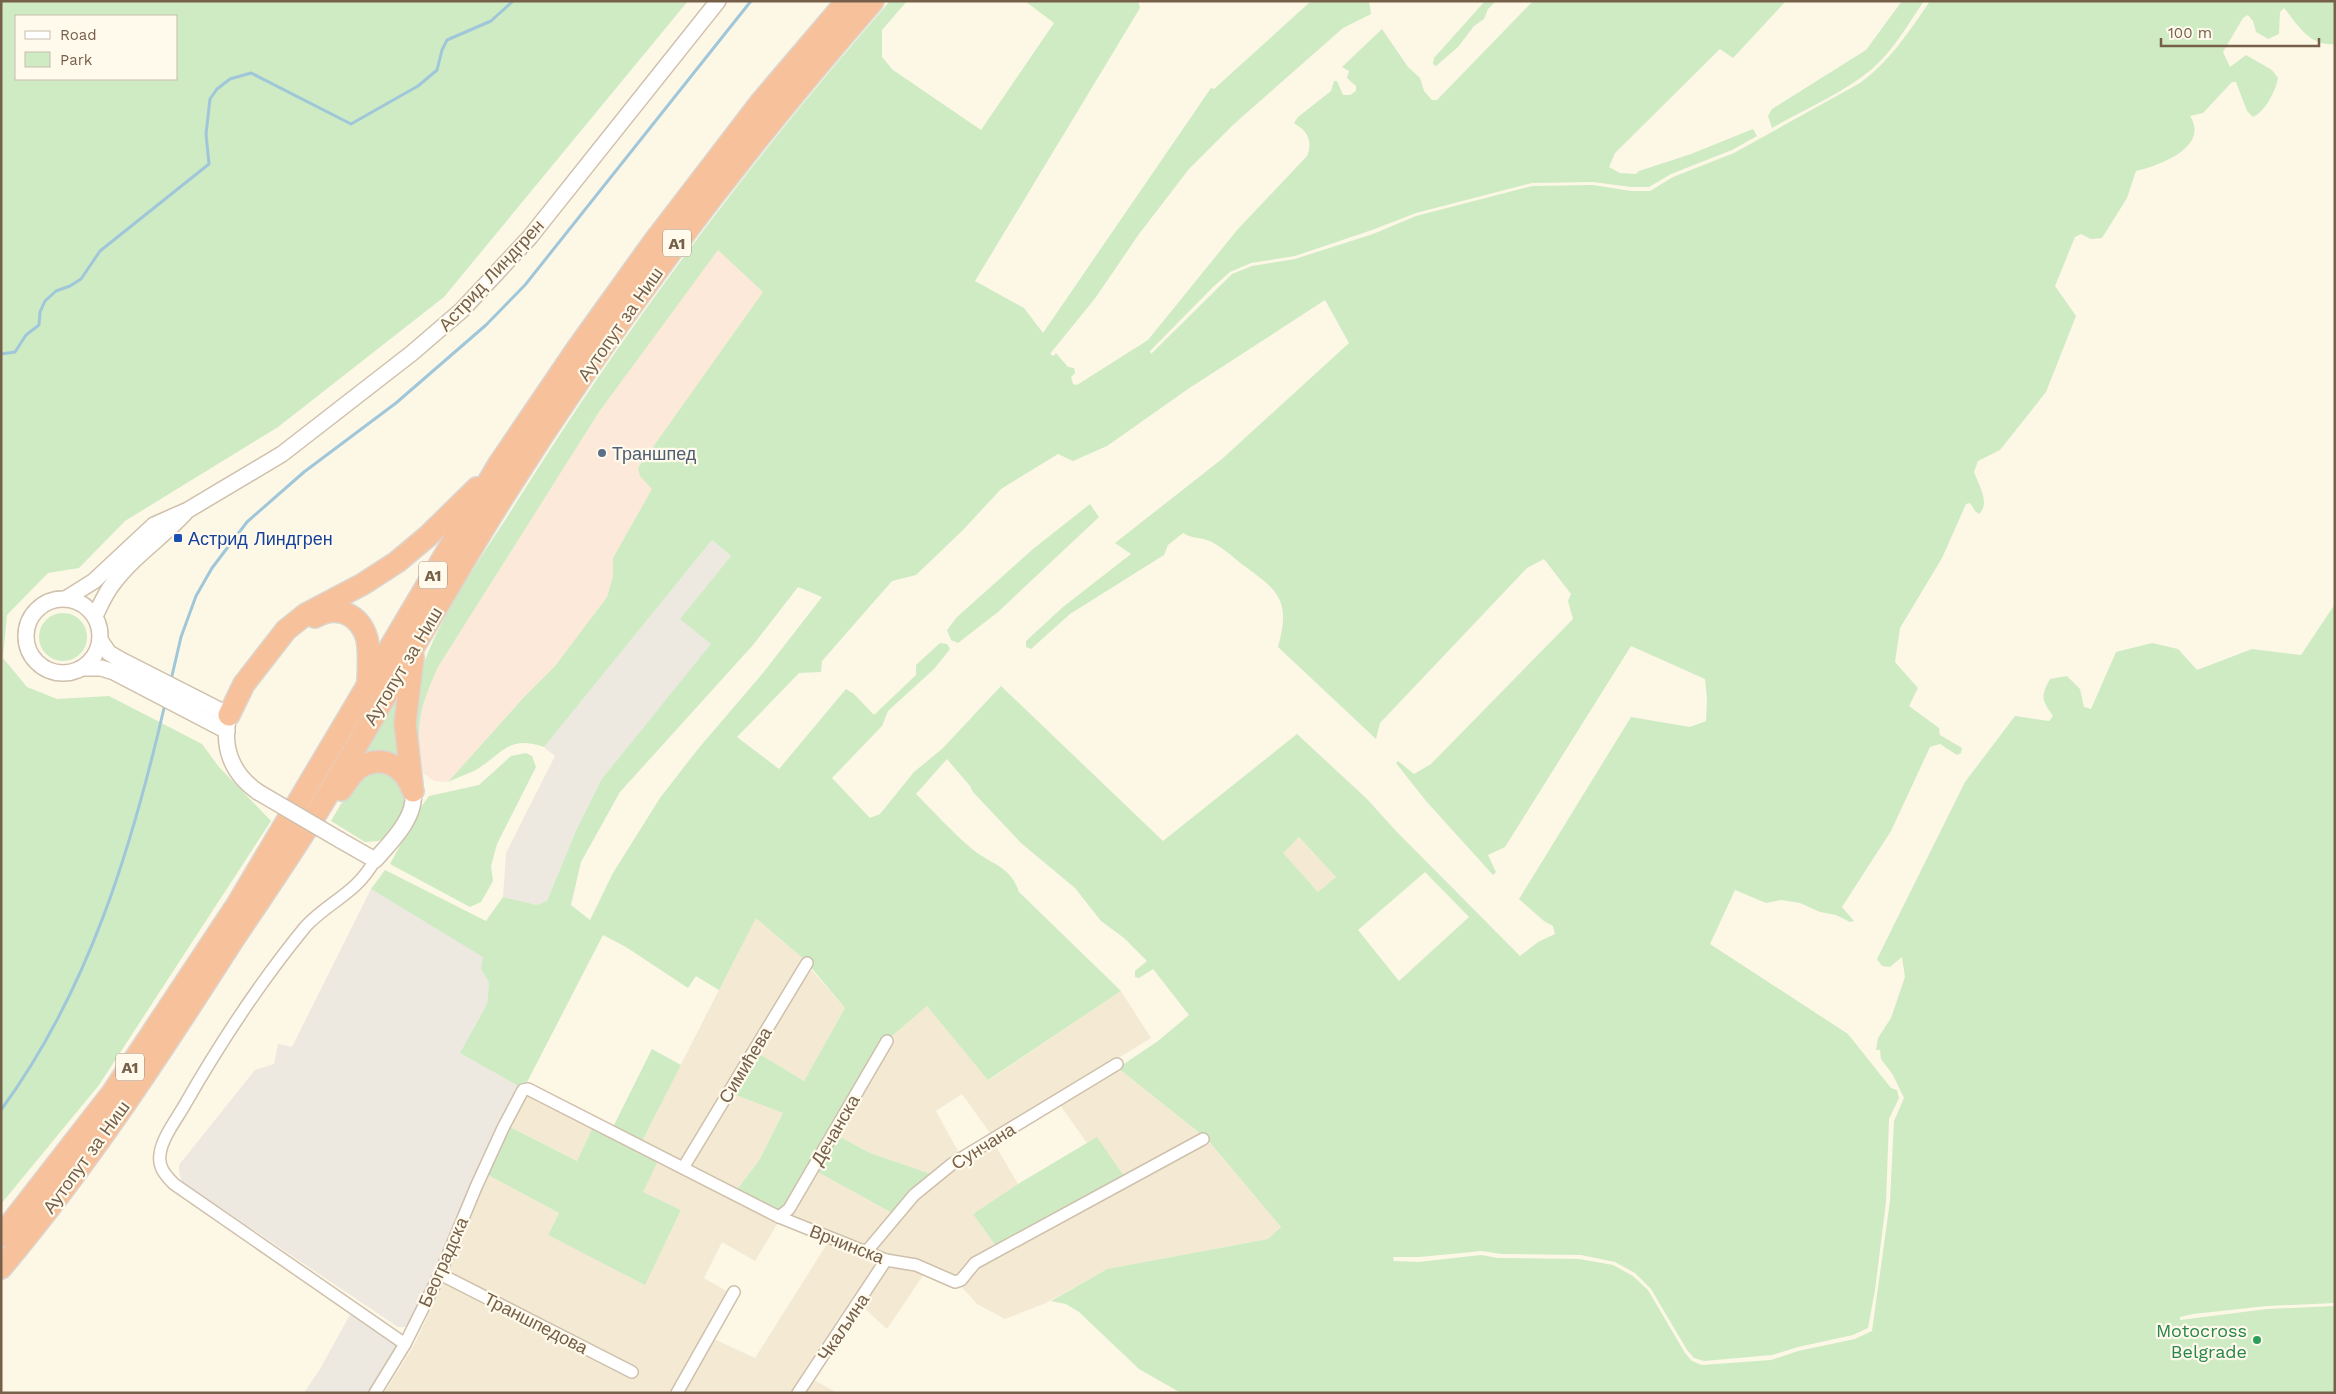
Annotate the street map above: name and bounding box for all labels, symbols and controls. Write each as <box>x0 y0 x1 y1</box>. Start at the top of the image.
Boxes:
legend <box>15 15 178 80</box>
scale bar <box>2161 15 2318 47</box>
text: 100 m <box>2168 24 2212 42</box>
text: Road <box>60 26 97 44</box>
text: Park <box>60 51 93 69</box>
street label: Астрид Линдгрен <box>434 215 548 335</box>
road number: A1 <box>663 230 691 256</box>
street label: Аутопут за Ниш <box>573 263 667 385</box>
place label: Траншпед <box>612 443 697 464</box>
marker: Траншпед <box>596 447 608 459</box>
place label: Астрид Линдгрен <box>188 528 333 549</box>
marker: Астрид Линдгрен <box>172 532 184 544</box>
road number: A1 <box>419 562 447 588</box>
street label: Аутопут за Ниш <box>360 603 446 729</box>
street label: Симићева <box>714 1022 776 1107</box>
road number: A1 <box>116 1054 144 1080</box>
street label: Дечанска <box>806 1090 864 1169</box>
street label: Аутопут за Ниш <box>38 1097 134 1217</box>
street label: Сунчана <box>947 1118 1020 1174</box>
street label: Београдска <box>414 1213 473 1310</box>
street label: Врчинска <box>807 1220 888 1268</box>
street label: Траншпедова <box>481 1288 592 1359</box>
street label: Чкаљина <box>813 1289 874 1365</box>
place label: Motocross Belgrade <box>2156 1320 2247 1362</box>
marker: Motocross Belgrade <box>2251 1334 2263 1346</box>

